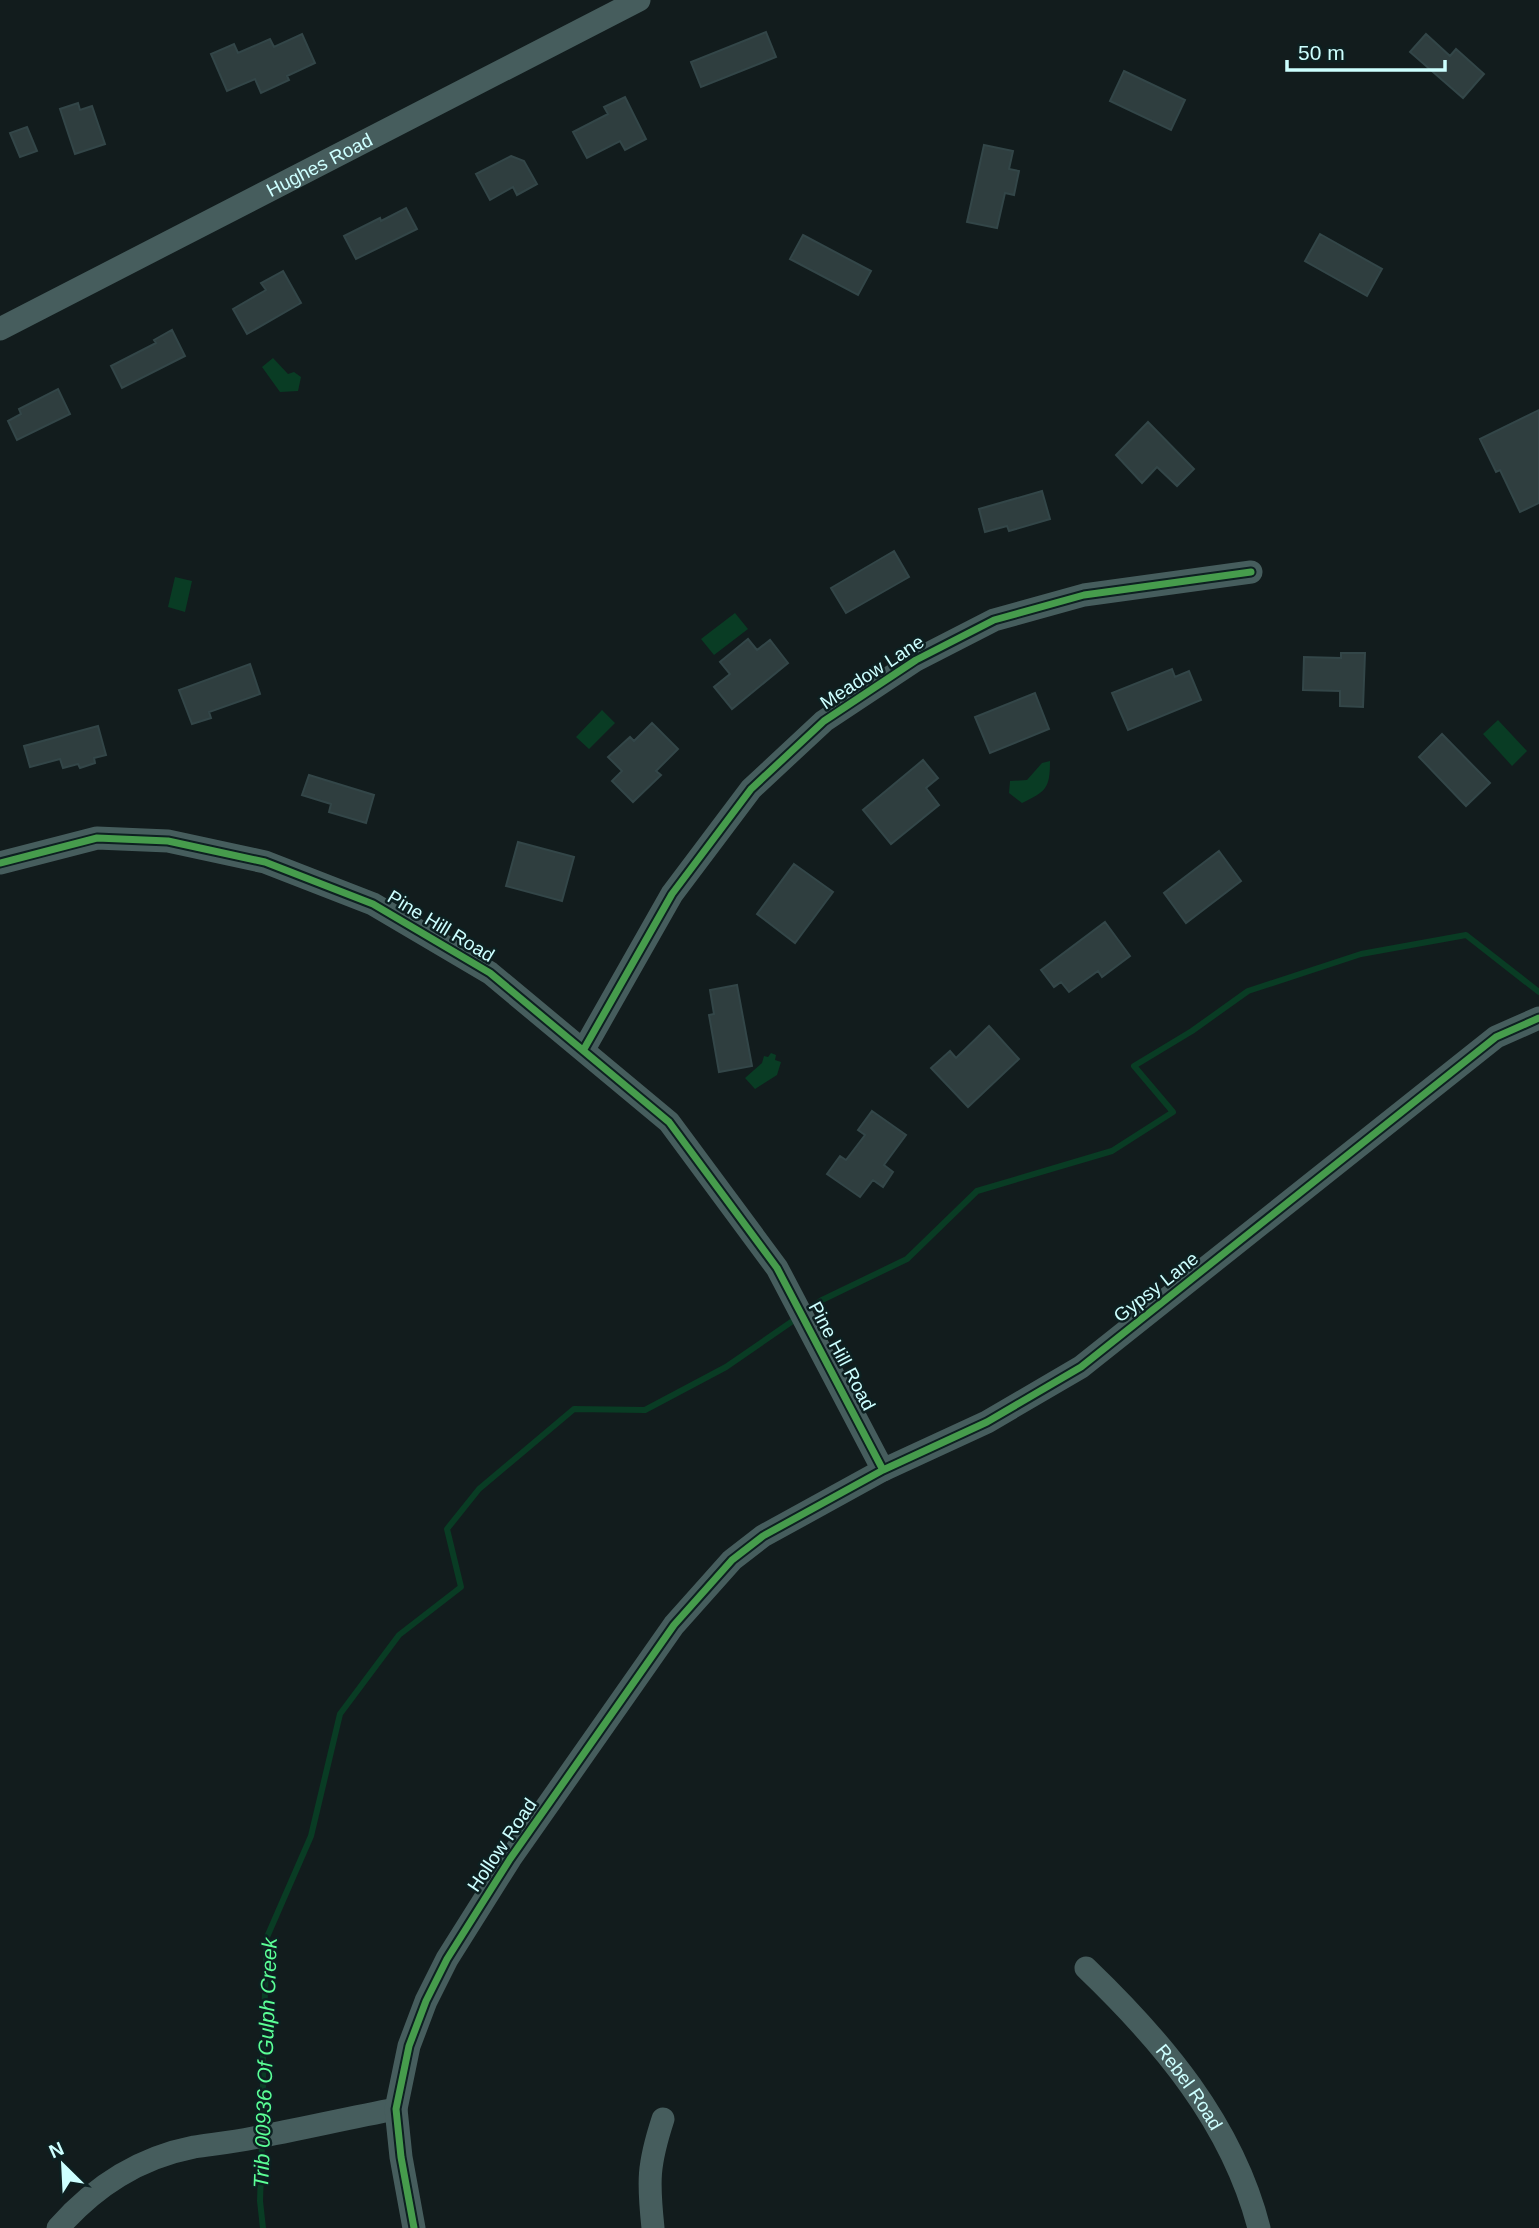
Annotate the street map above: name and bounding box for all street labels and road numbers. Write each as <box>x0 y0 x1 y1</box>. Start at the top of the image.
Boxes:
street label: Hughes Road <box>263 129 376 201</box>
street label: Meadow Lane <box>816 631 928 713</box>
street label: Pine Hill Road <box>384 886 498 966</box>
street label: Gypsy Lane <box>1110 1248 1202 1326</box>
street label: Pine Hill Road <box>804 1298 880 1414</box>
street label: Hollow Road <box>463 1794 541 1896</box>
street label: Rebel Road <box>1152 2040 1227 2133</box>

